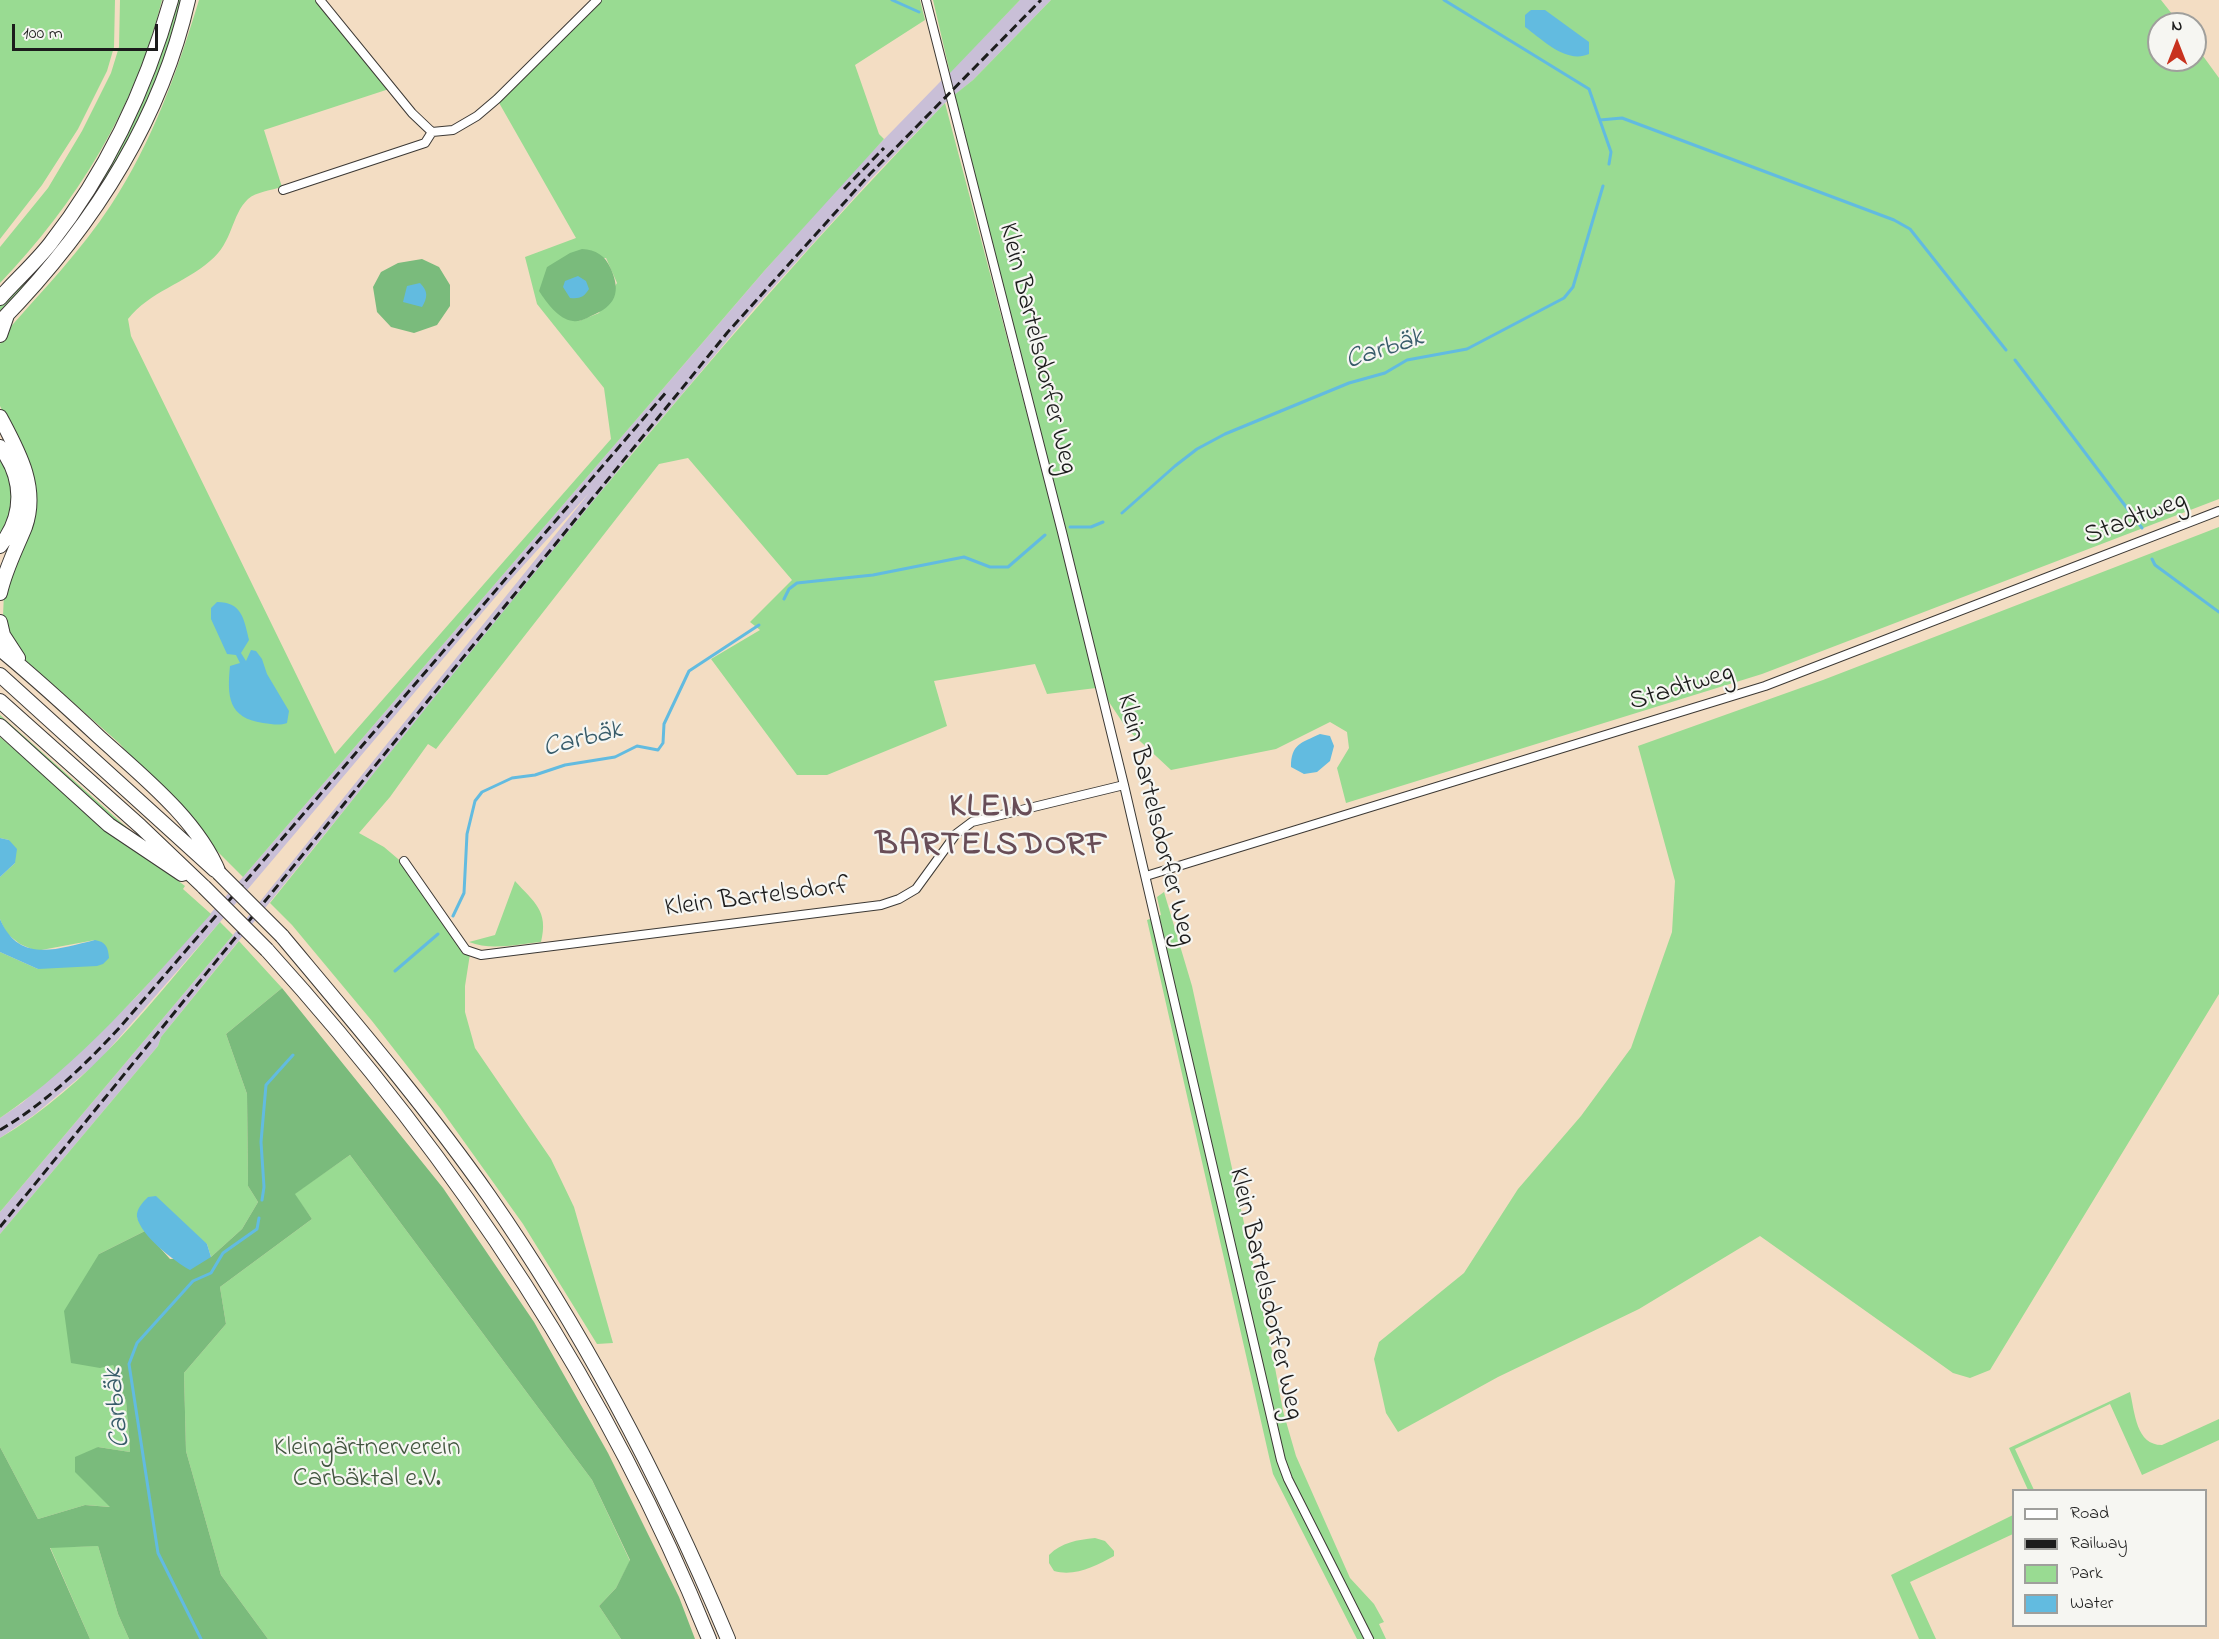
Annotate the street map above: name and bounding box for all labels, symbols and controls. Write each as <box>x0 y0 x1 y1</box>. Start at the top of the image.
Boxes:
scale bar <box>15 12 160 50</box>
north arrow <box>2147 12 2207 72</box>
text: N <box>2172 14 2182 38</box>
text: 100 m <box>23 21 63 47</box>
street label: Klein Bartelsdorfer Weg <box>989 220 1083 478</box>
water label: Carbäk <box>1342 323 1428 379</box>
street label: Stadtweg <box>2080 486 2192 554</box>
street label: Stadtweg <box>1626 658 1738 720</box>
street label: Klein Bartelsdorfer Weg <box>1107 691 1201 949</box>
water label: Carbäk <box>540 715 626 767</box>
district label: KLEIN BARTELSDORF <box>875 790 1109 868</box>
street label: Klein Bartelsdorf <box>663 872 851 926</box>
street label: Klein Bartelsdorfer Weg <box>1219 1165 1309 1423</box>
water label: Carbäk <box>98 1366 140 1450</box>
park label: Kleingärtnerverein Carbäktal e.V. <box>274 1434 460 1497</box>
legend <box>2012 1489 2207 1627</box>
text: Road <box>2070 1501 2109 1527</box>
text: Railway <box>2070 1531 2127 1557</box>
text: Park <box>2070 1561 2103 1587</box>
text: Water <box>2070 1591 2113 1617</box>

